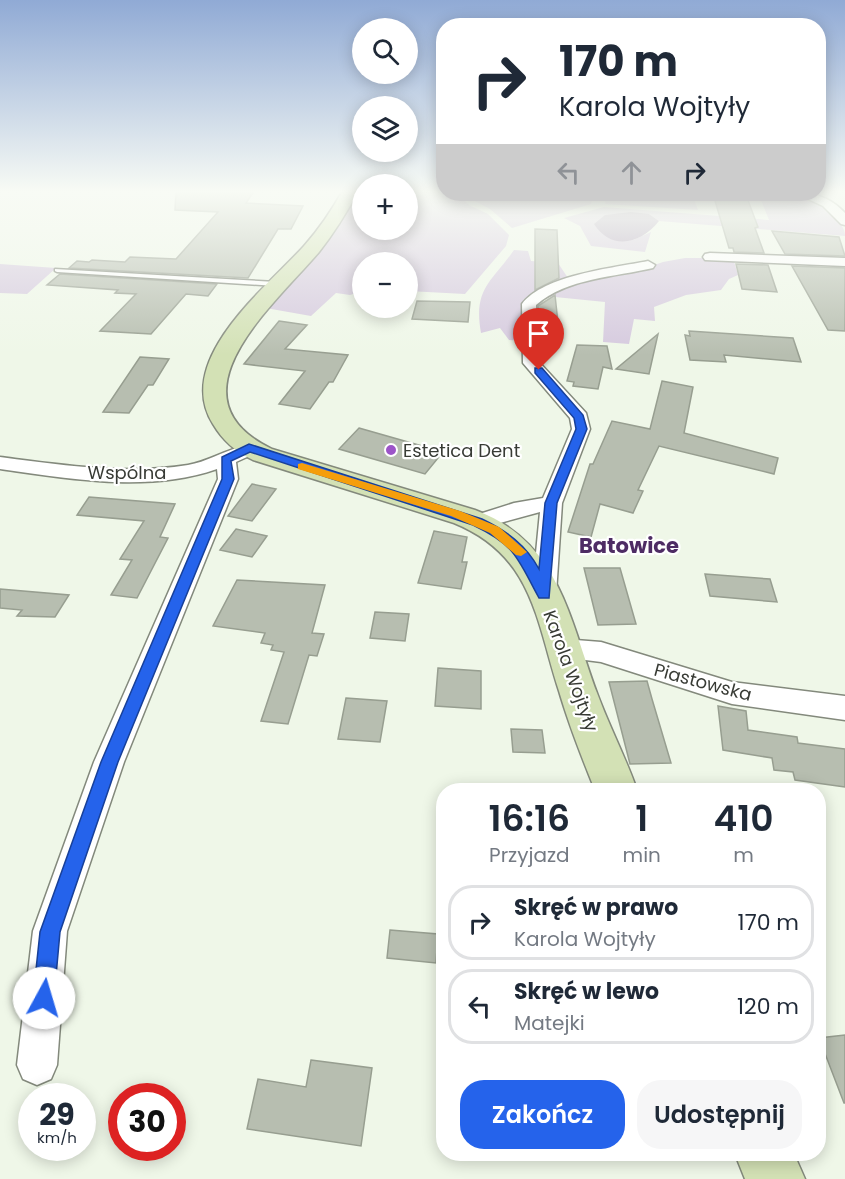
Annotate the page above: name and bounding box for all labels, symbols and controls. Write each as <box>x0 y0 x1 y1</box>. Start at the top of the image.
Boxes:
map controls <box>352 18 418 318</box>
button: search <box>352 18 418 84</box>
text: 170 m <box>559 32 678 91</box>
icon: right <box>460 42 538 120</box>
text: Karola Wojtyły <box>559 88 750 125</box>
button: layers <box>352 96 418 162</box>
icon: left <box>552 156 585 189</box>
icon: ahead <box>615 156 648 189</box>
icon: right <box>678 156 711 189</box>
button: + <box>352 174 418 240</box>
button: − <box>352 252 418 318</box>
pin <box>513 308 564 370</box>
icon: arrive <box>522 317 555 350</box>
place label: Estetica Dent <box>403 438 520 463</box>
marker: Estetica Dent <box>384 443 398 457</box>
street label: Wspólna <box>88 460 166 485</box>
district label: Batowice <box>579 531 679 560</box>
street label: Karola Wojtyły <box>537 607 605 735</box>
street label: Piastowska <box>651 657 755 707</box>
text: 16:16 <box>488 793 570 844</box>
text: 1 <box>635 793 648 844</box>
text: 410 <box>713 793 774 844</box>
text: Przyjazd <box>489 841 570 869</box>
text: min <box>623 841 661 869</box>
text: m <box>733 841 754 869</box>
text: Skręć w prawo <box>514 892 678 923</box>
icon: right <box>463 906 496 939</box>
text: 170 m <box>738 907 799 938</box>
text: Karola Wojtyły <box>514 925 656 953</box>
position arrow <box>12 966 76 1030</box>
text: Skręć w lewo <box>514 976 659 1007</box>
icon: left <box>463 990 496 1023</box>
text: 120 m <box>737 991 799 1022</box>
text: Matejki <box>514 1009 585 1037</box>
button: Zakończ <box>460 1080 625 1149</box>
button: Udostępnij <box>637 1080 802 1149</box>
speed limit sign: 30 <box>108 1083 186 1161</box>
text: 29 <box>39 1093 75 1136</box>
text: km/h <box>37 1127 77 1148</box>

